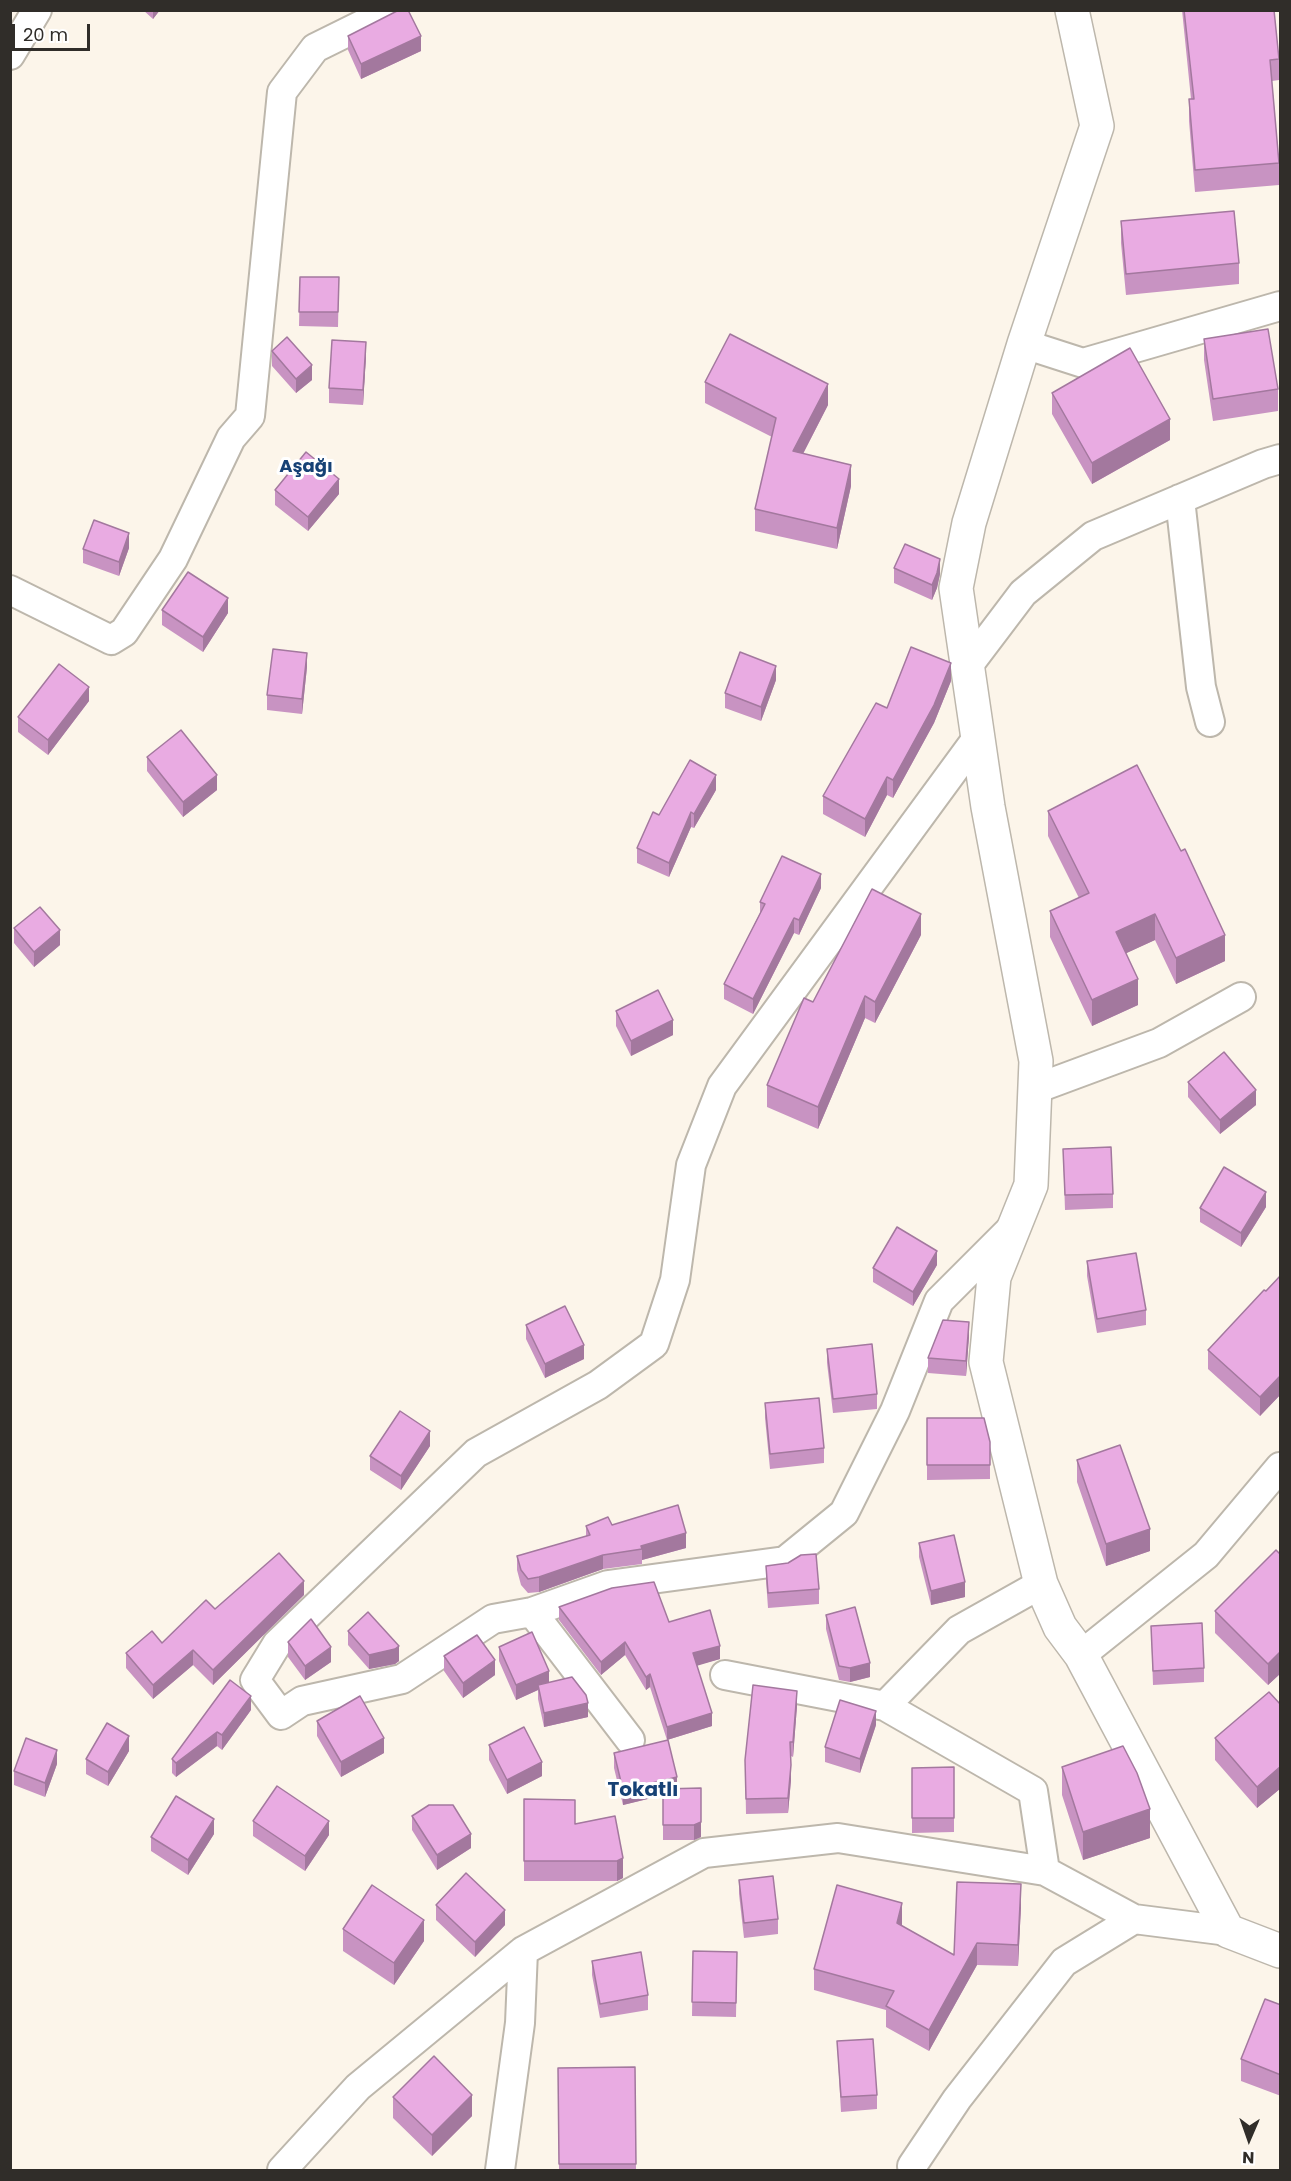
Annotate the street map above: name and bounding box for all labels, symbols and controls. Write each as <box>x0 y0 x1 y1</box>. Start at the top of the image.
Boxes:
scale bar <box>15 12 93 50</box>
text: 20 m <box>23 22 68 47</box>
district label: Aşağı <box>279 456 333 478</box>
district label: Tokatlı <box>608 1779 678 1803</box>
north arrow <box>1219 2109 1279 2169</box>
text: N <box>1242 2146 1255 2169</box>

